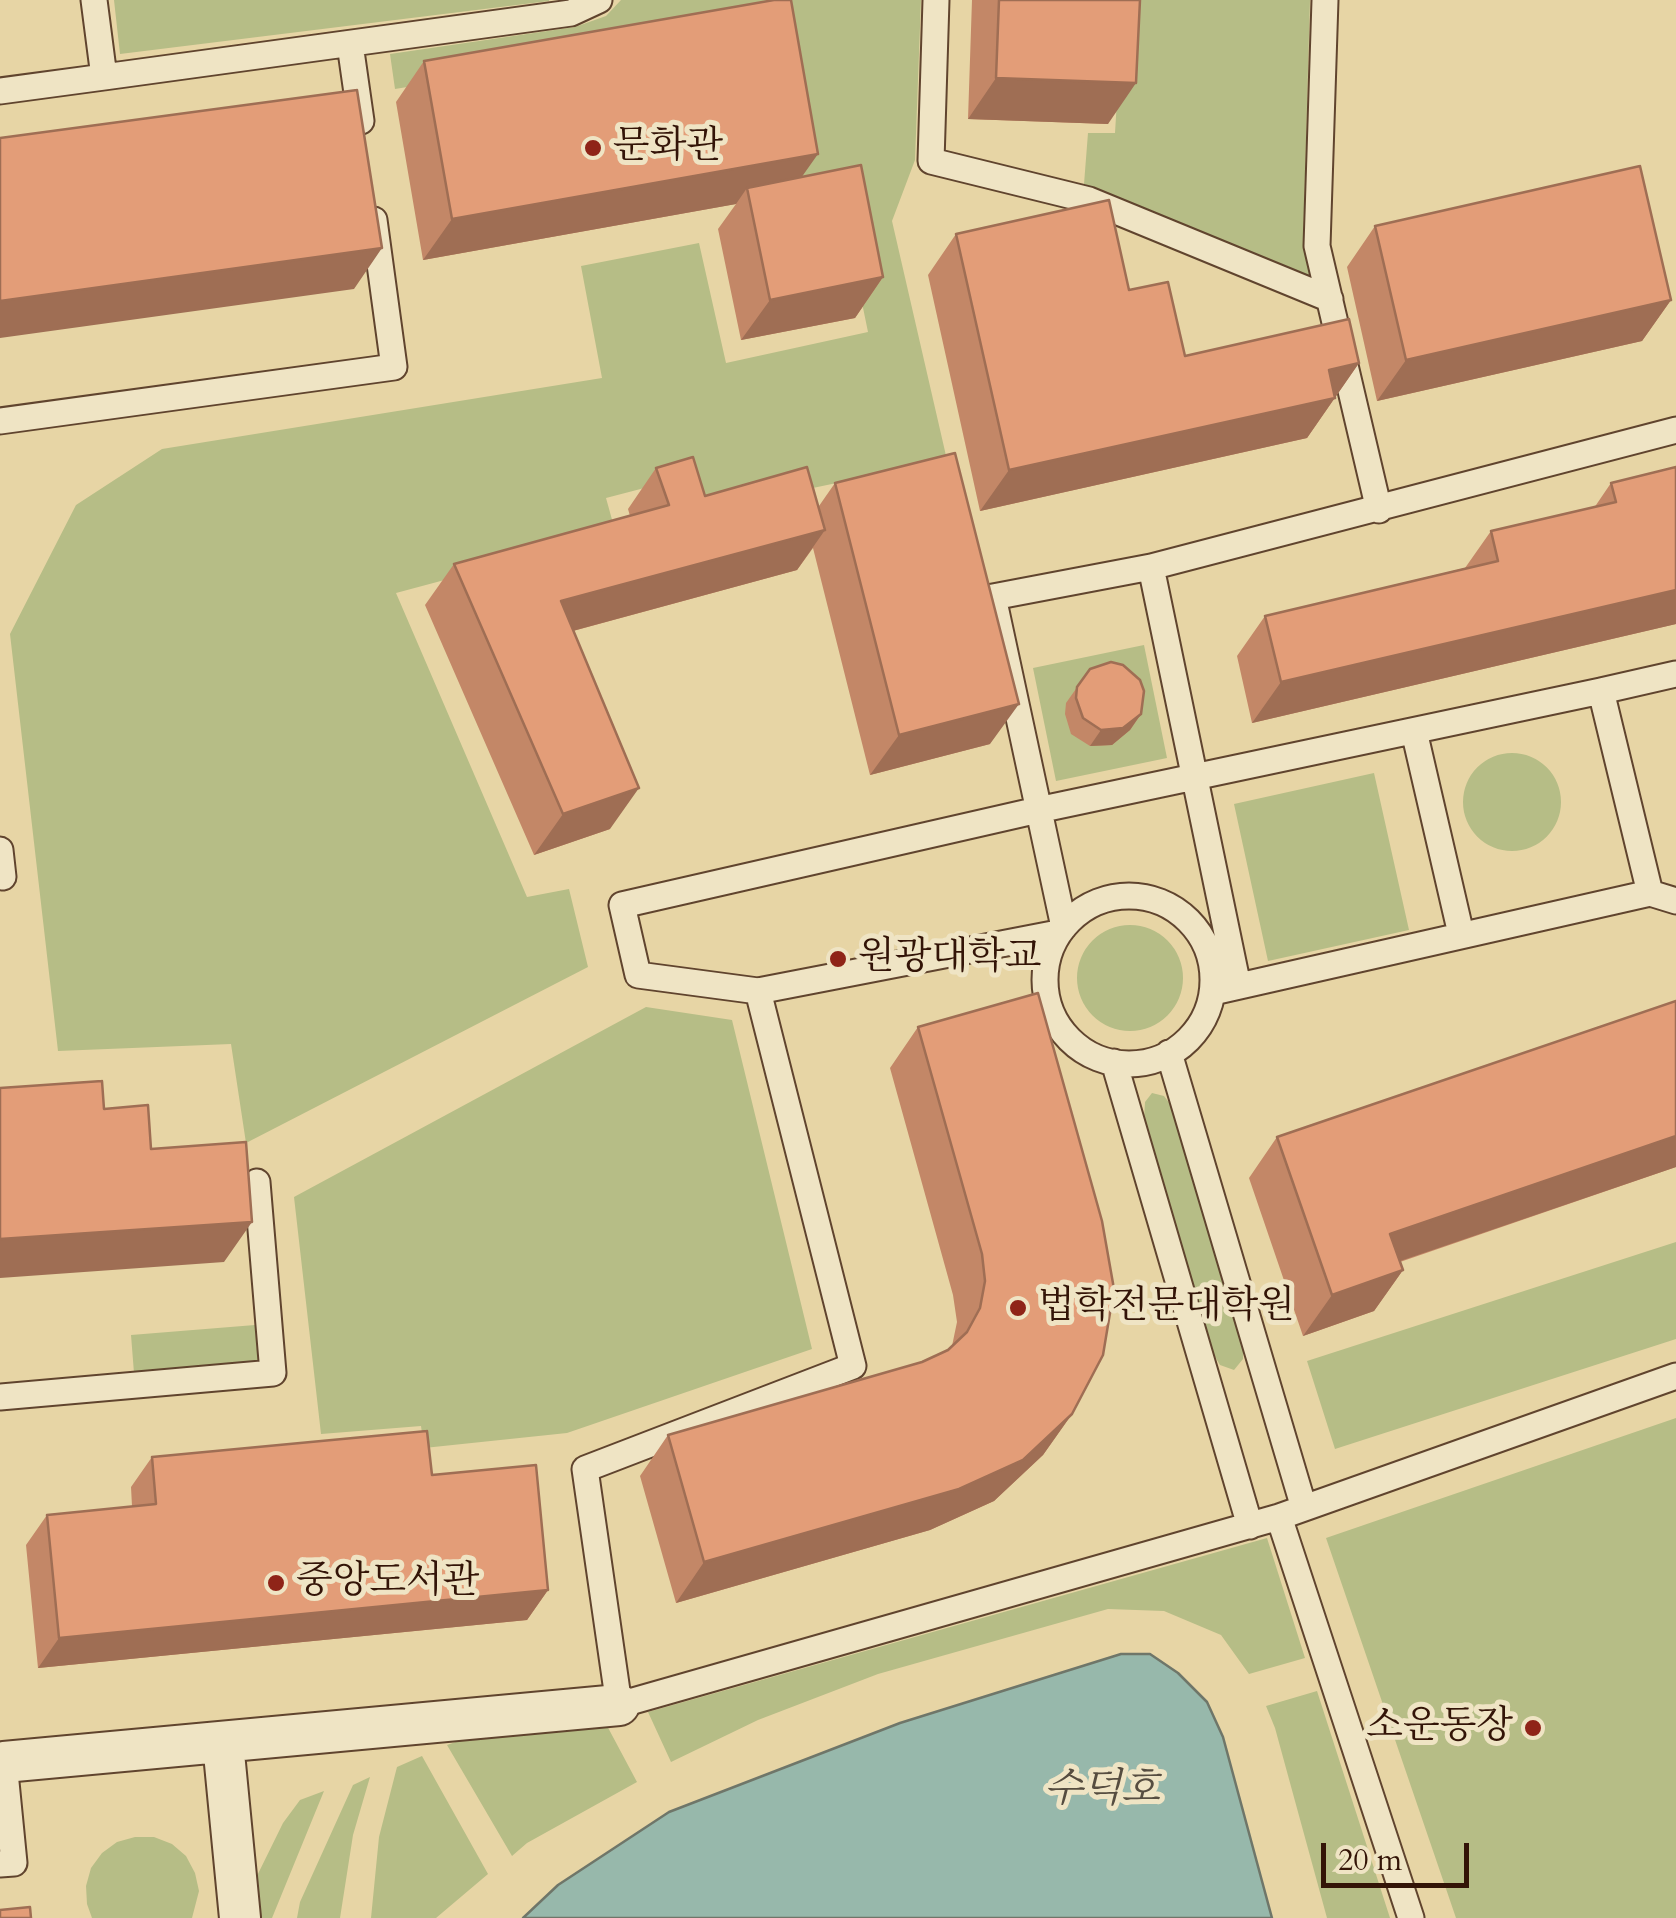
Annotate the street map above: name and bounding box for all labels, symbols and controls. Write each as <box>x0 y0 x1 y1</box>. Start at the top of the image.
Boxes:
place label: 문화관 <box>613 125 723 171</box>
marker: 문화관 <box>582 137 604 159</box>
place label: 원광대학교 <box>858 936 1042 982</box>
marker: 원광대학교 <box>827 948 849 970</box>
place label: 법학전문대학원 <box>1038 1285 1295 1331</box>
marker: 법학전문대학원 <box>1007 1297 1029 1319</box>
place label: 중앙도서관 <box>296 1560 480 1606</box>
marker: 중앙도서관 <box>265 1572 287 1594</box>
place label: 소운동장 <box>1366 1705 1513 1751</box>
marker: 소운동장 <box>1522 1717 1544 1739</box>
water label: 수덕호 <box>1044 1768 1160 1816</box>
scale bar <box>1326 1823 1474 1885</box>
text: 20 m <box>1338 1840 1402 1881</box>

